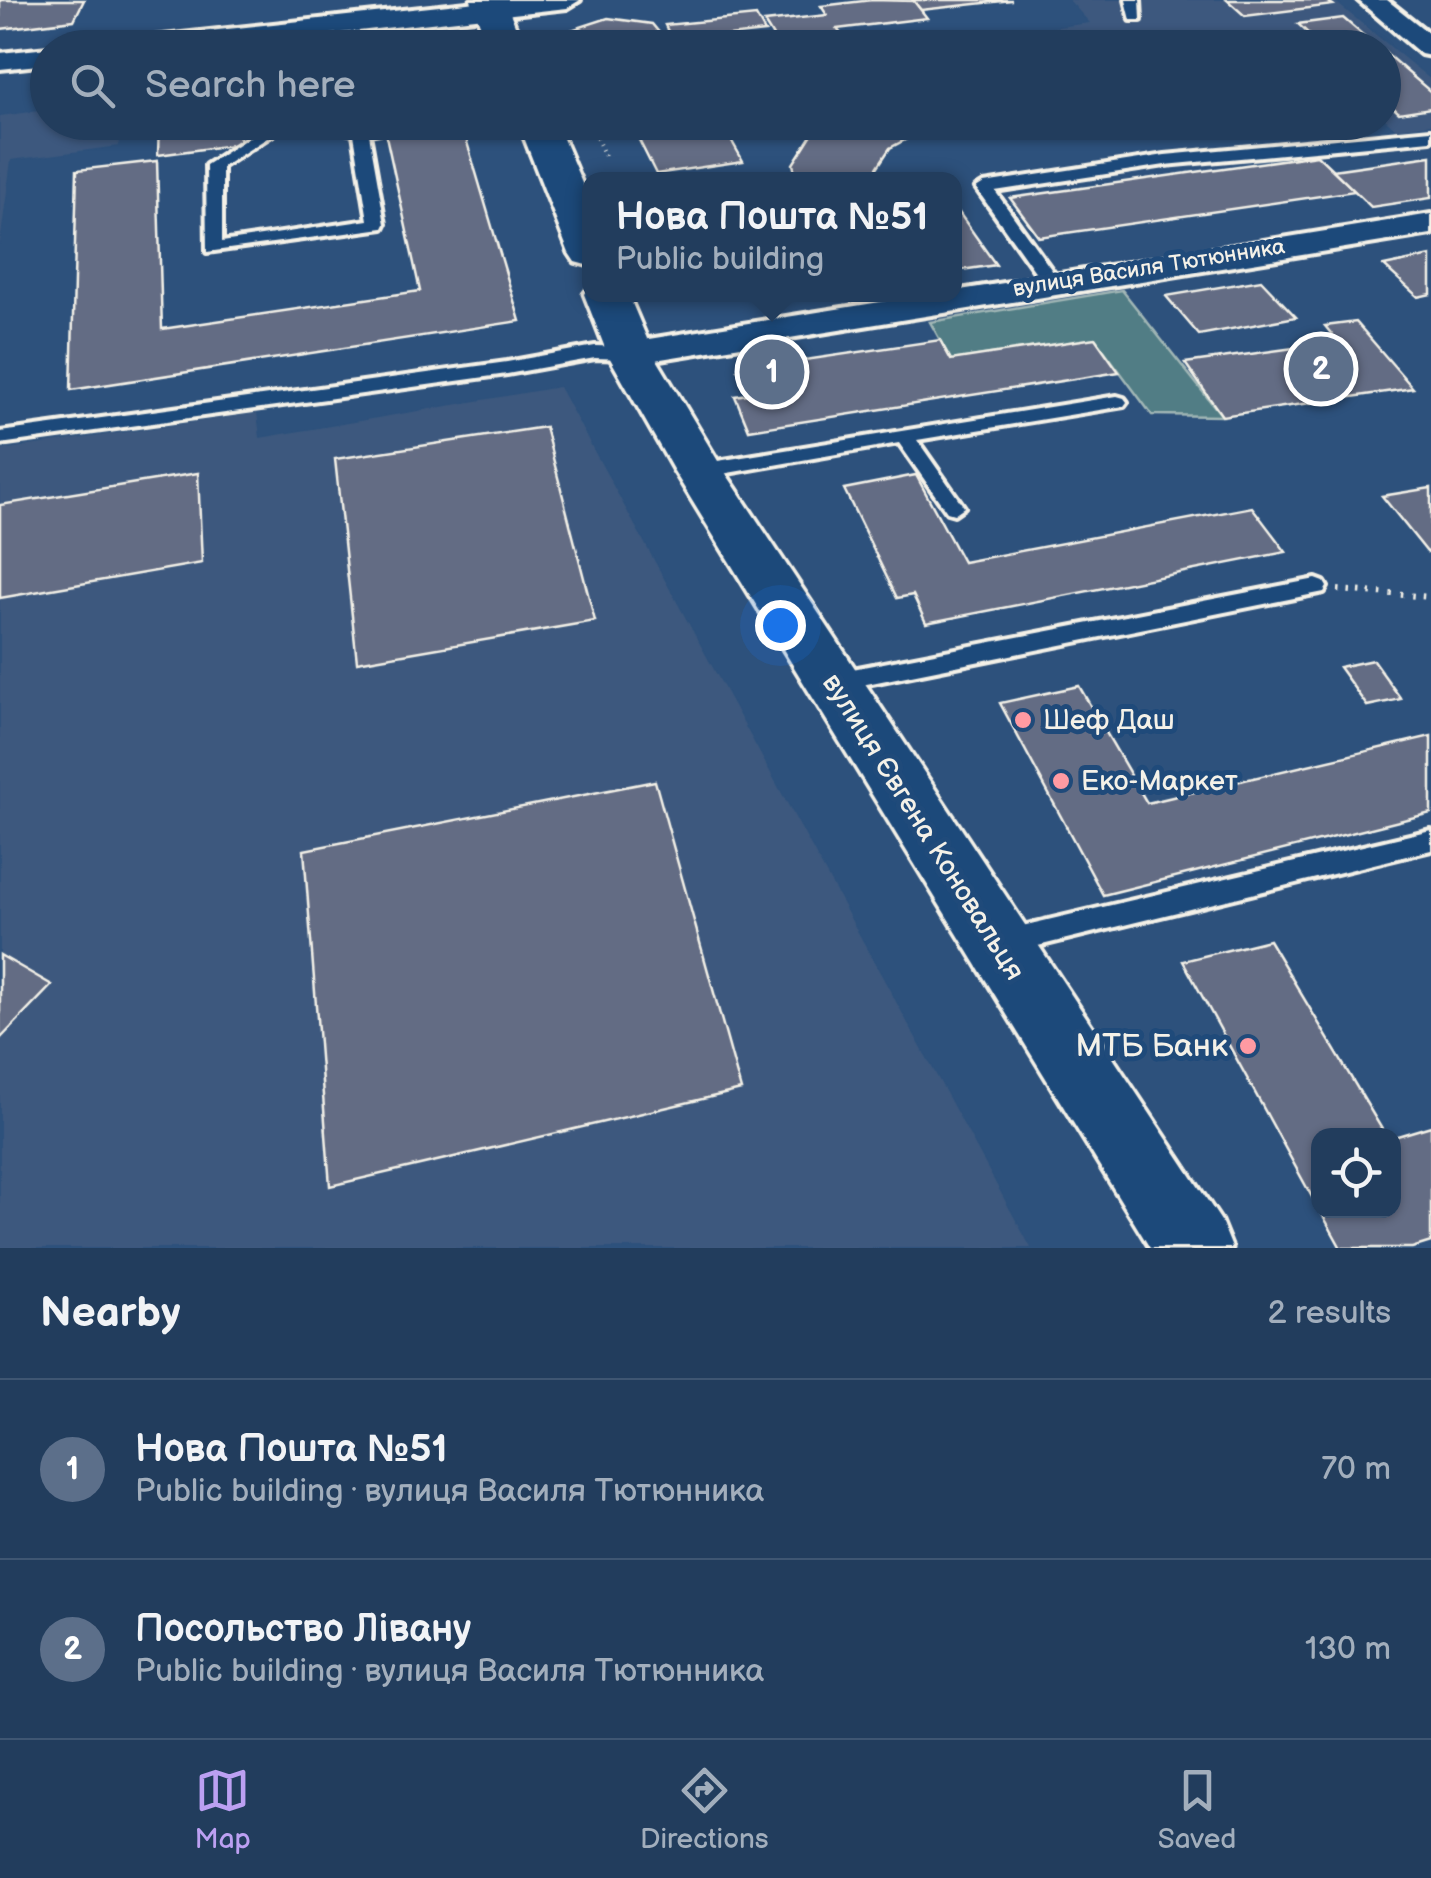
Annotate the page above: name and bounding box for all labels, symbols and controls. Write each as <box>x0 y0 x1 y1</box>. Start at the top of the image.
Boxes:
search box <box>30 30 1401 140</box>
icon: search <box>65 58 120 113</box>
text: Search here <box>145 63 356 108</box>
popup <box>582 172 962 302</box>
text: Нова Пошта №51 <box>616 195 928 240</box>
street label: вулиця Василя Тютюнника <box>1011 233 1287 303</box>
text: Public building <box>616 240 824 279</box>
pin: 2 <box>1288 332 1354 406</box>
pin: 1 <box>740 334 804 410</box>
your location <box>755 600 806 651</box>
street label: вулиця Євгена Коновальця <box>815 668 1031 986</box>
place label: Шеф Даш <box>1043 704 1175 737</box>
marker: Шеф Даш <box>1012 709 1034 731</box>
place label: Еко-Маркет <box>1081 765 1238 798</box>
marker: Еко-Маркет <box>1050 770 1072 792</box>
place label: МТБ Банк <box>1076 1027 1228 1066</box>
marker: МТБ Банк <box>1237 1035 1259 1057</box>
map controls <box>1311 1128 1401 1218</box>
button: locate <box>1311 1128 1401 1218</box>
text: Nearby <box>40 1288 180 1339</box>
text: 2 results <box>1267 1294 1391 1333</box>
text: Нова Пошта №51 <box>135 1427 448 1472</box>
text: 1 <box>66 1450 79 1489</box>
text: 70 m <box>1321 1450 1391 1489</box>
text: Public building · вулиця Василя Тютюнника <box>135 1472 765 1511</box>
text: Посольство Лівану <box>135 1607 471 1652</box>
text: 2 <box>63 1630 82 1669</box>
text: 130 m <box>1305 1630 1391 1669</box>
text: Public building · вулиця Василя Тютюнника <box>135 1652 765 1691</box>
tab: Map <box>195 1763 251 1856</box>
tab: Directions <box>640 1763 769 1856</box>
tab: Saved <box>1158 1763 1236 1856</box>

